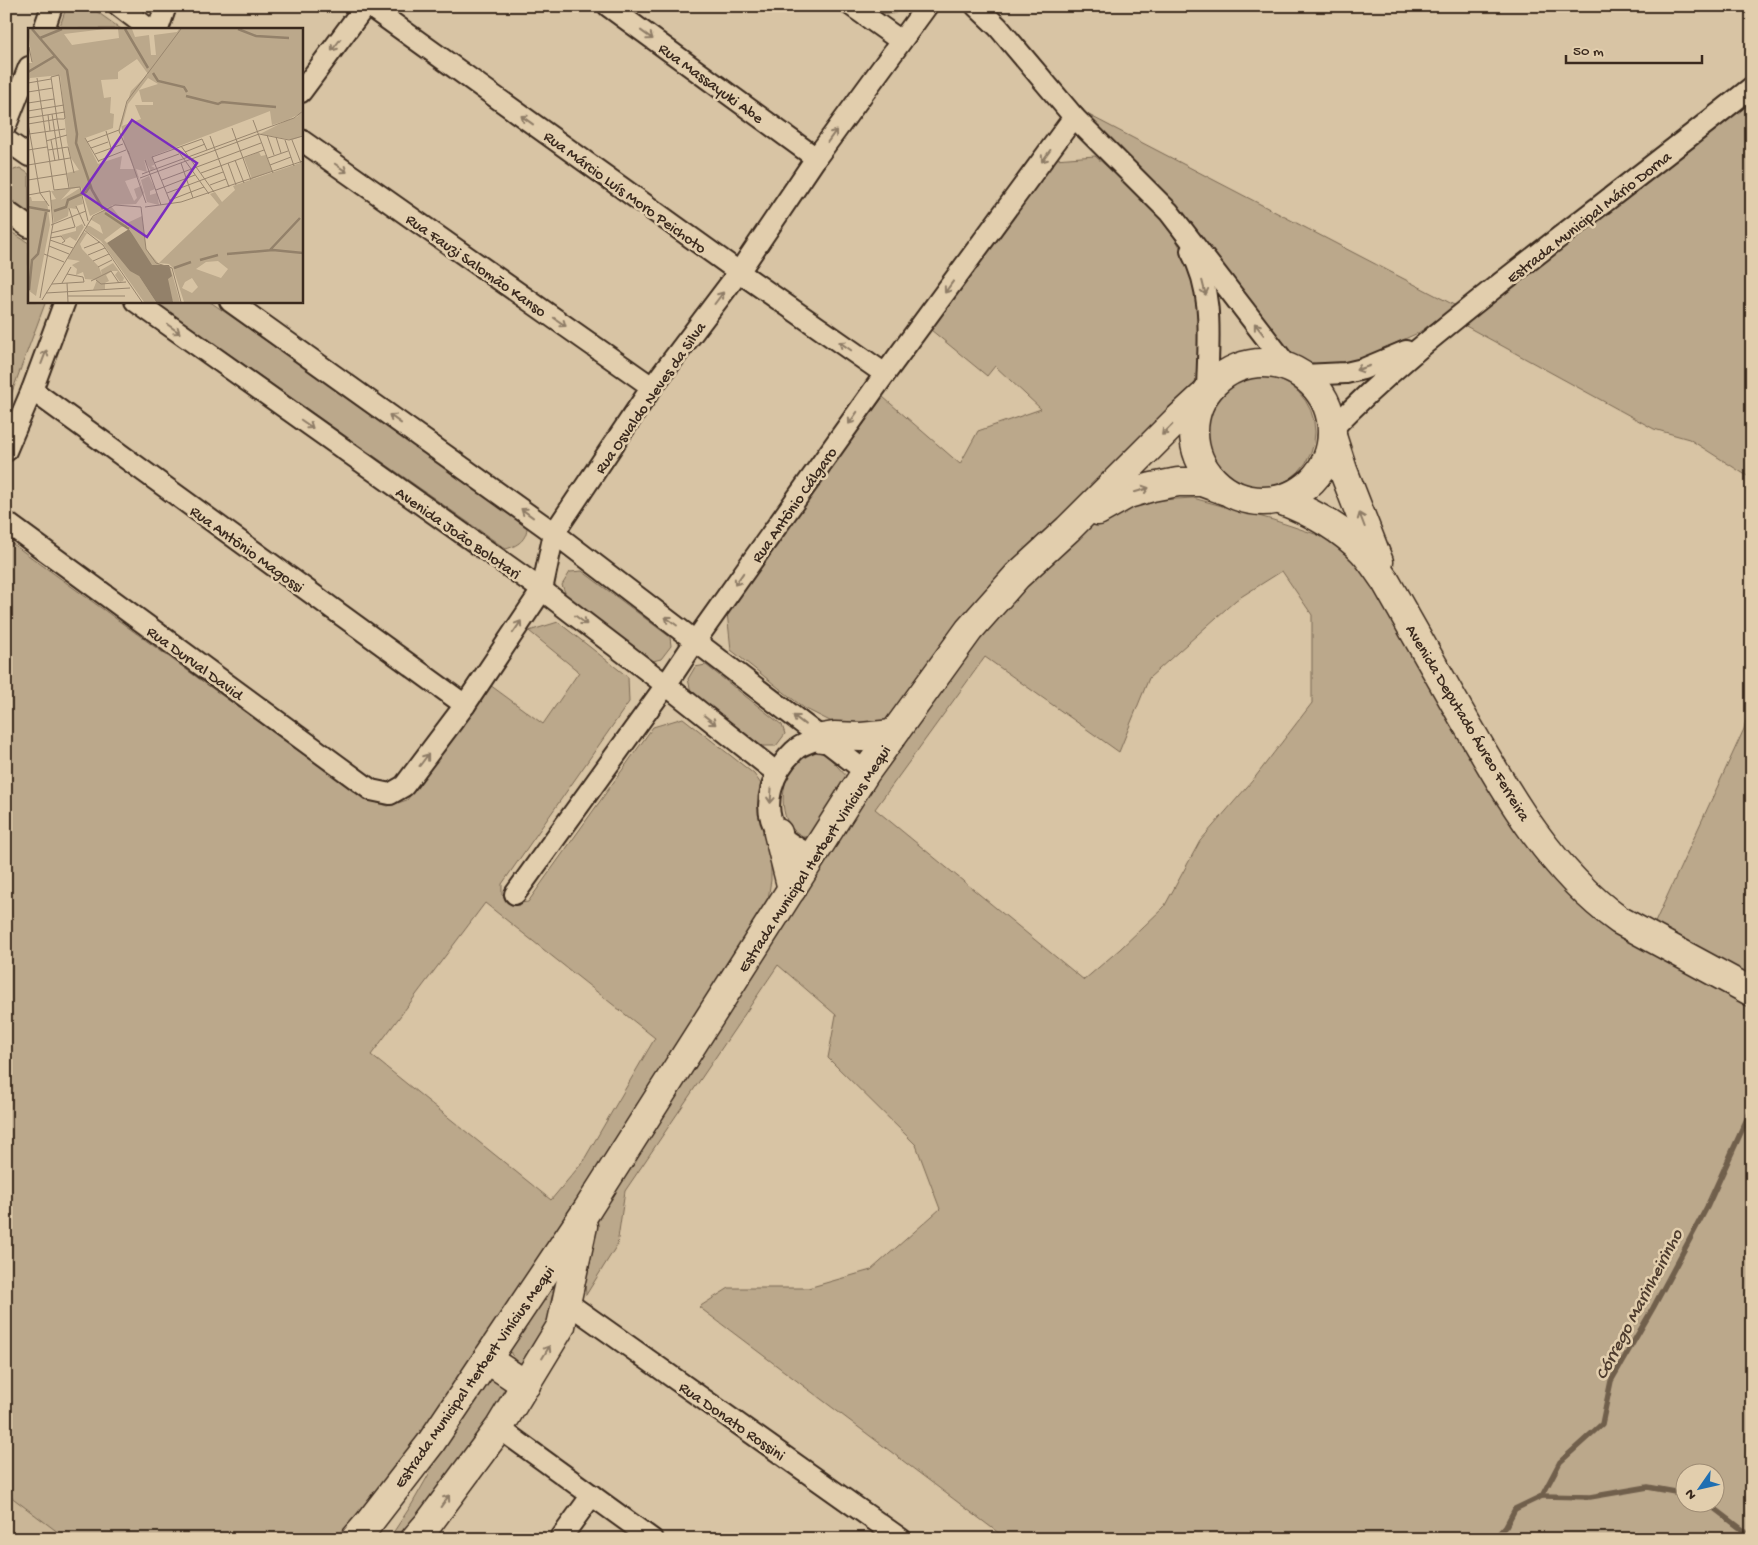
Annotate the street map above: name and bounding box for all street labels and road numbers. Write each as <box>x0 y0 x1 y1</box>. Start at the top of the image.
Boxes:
street label: Rua Massayuki Abe <box>654 40 767 130</box>
street label: Rua Márcio Luís Moro Peichoto <box>539 128 709 259</box>
street label: Estrada Municipal Mário Dorna <box>1504 148 1677 289</box>
street label: Rua Fauzi Salomão Kanso <box>401 211 549 323</box>
street label: Rua Osvaldo Neves da Silva <box>592 318 712 479</box>
street label: Rua Antônio Cálgaro <box>749 445 843 567</box>
street label: Avenida João Bolotari <box>391 485 523 585</box>
street label: Rua Antônio Magossi <box>185 503 307 599</box>
street label: Avenida Deputado Áureo Ferreira <box>1400 622 1534 826</box>
street label: Rua Durval David <box>142 623 247 707</box>
street label: Estrada Municipal Herbert Vinícius Mequi <box>735 743 897 977</box>
street label: Estrada Municipal Herbert Vinícius Mequi <box>392 1263 560 1493</box>
street label: Rua Donato Rossini <box>674 1379 788 1467</box>

